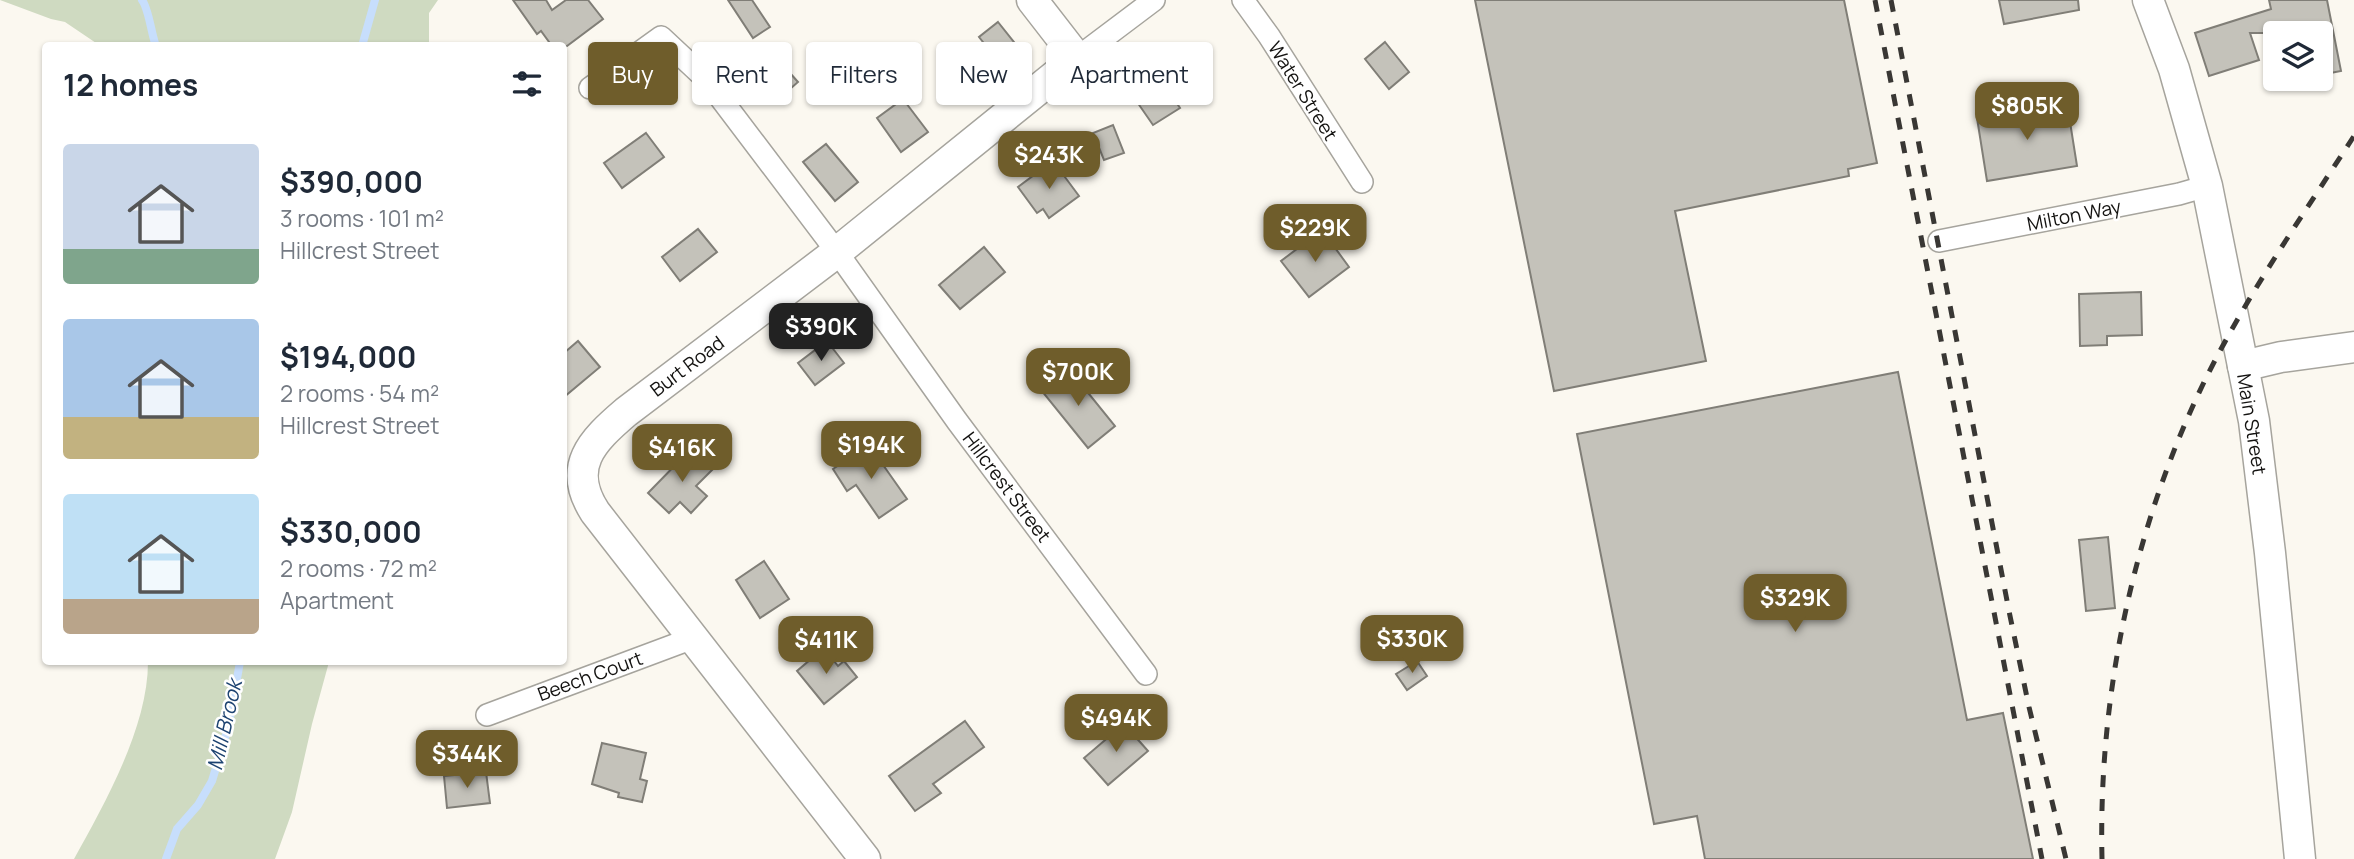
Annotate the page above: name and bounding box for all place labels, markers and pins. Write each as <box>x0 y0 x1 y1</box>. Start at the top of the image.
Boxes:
pin: $805K <box>1978 82 2076 142</box>
pin: $243K <box>1000 132 1098 191</box>
pin: $229K <box>1266 204 1364 264</box>
pin: $390K <box>772 304 870 363</box>
pin: $700K <box>1029 348 1127 408</box>
pin: $194K <box>822 421 920 481</box>
pin: $416K <box>633 424 731 484</box>
pin: $329K <box>1746 574 1844 634</box>
pin: $411K <box>777 616 875 676</box>
pin: $330K <box>1363 616 1461 675</box>
pin: $494K <box>1067 694 1165 754</box>
pin: $344K <box>418 730 516 790</box>

